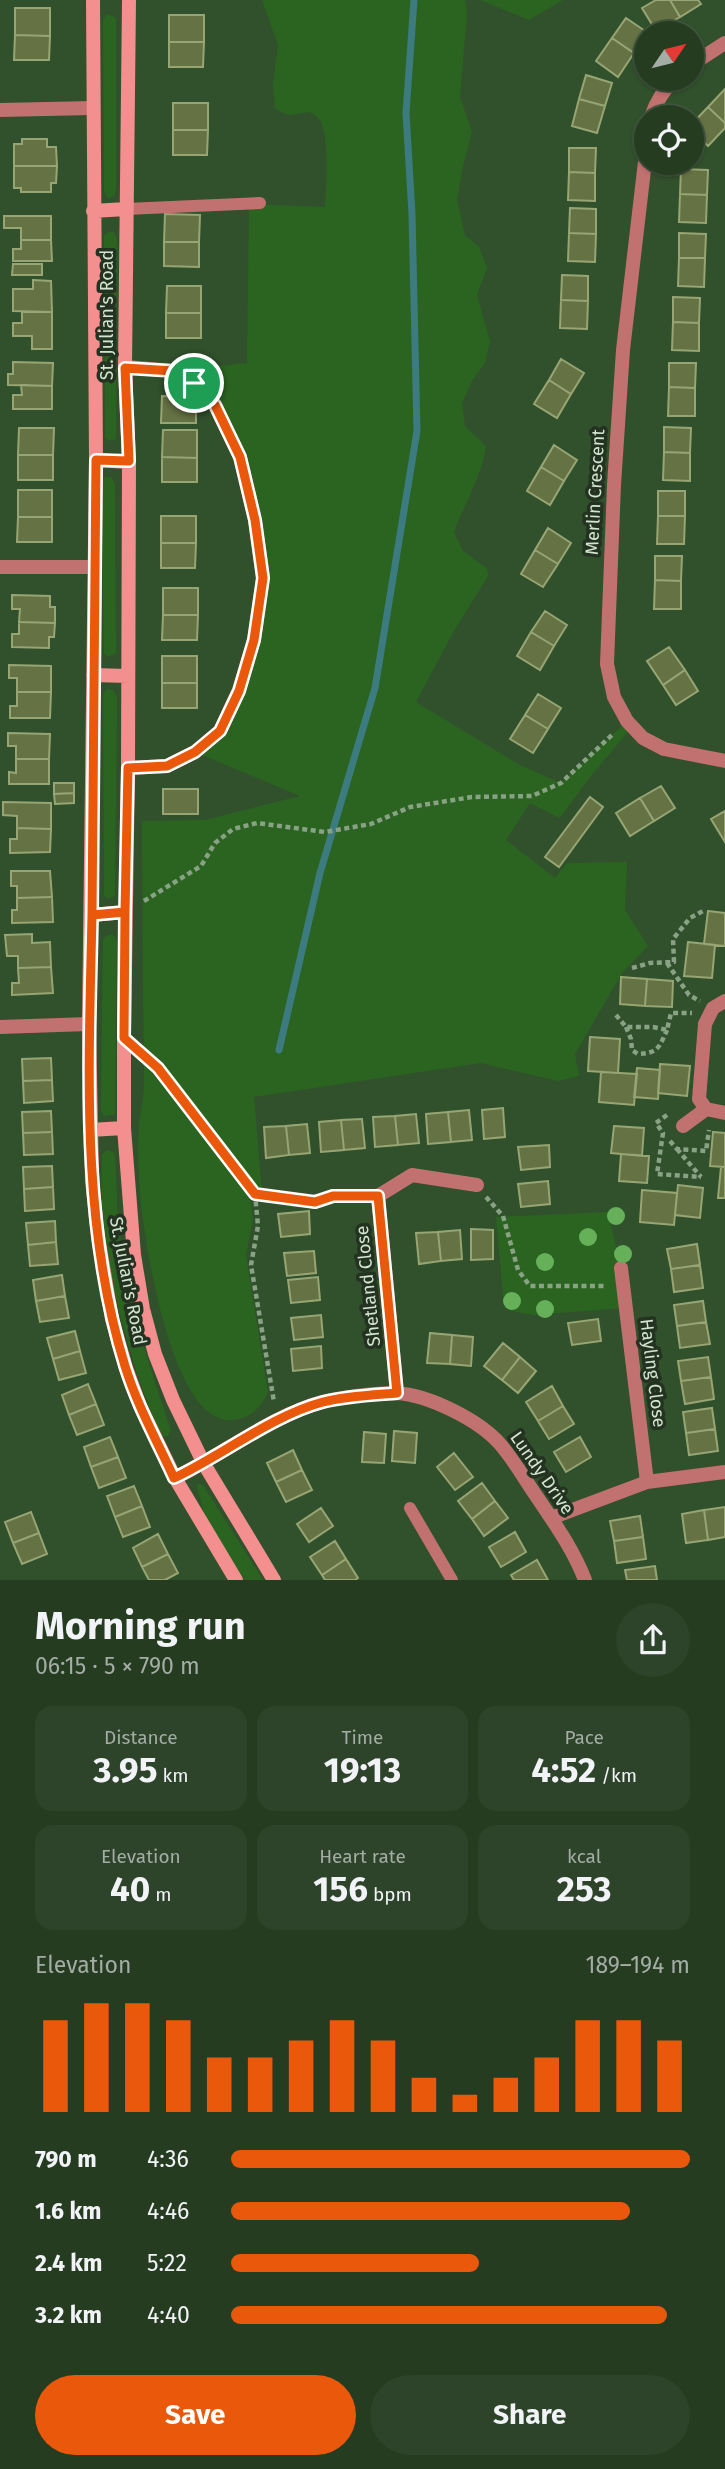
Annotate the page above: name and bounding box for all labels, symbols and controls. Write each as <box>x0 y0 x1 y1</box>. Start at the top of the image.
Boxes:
north arrow <box>634 21 704 91</box>
map controls <box>634 21 704 175</box>
button: locate <box>634 105 704 175</box>
street label: St. Julian's Road <box>96 250 118 380</box>
pin <box>164 353 224 413</box>
icon: arrive <box>175 364 213 402</box>
street label: Merlin Crescent <box>581 428 609 555</box>
street label: St. Julian's Road <box>105 1215 151 1347</box>
street label: Shetland Close <box>351 1225 385 1347</box>
street label: Hayling Close <box>635 1317 671 1429</box>
street label: Lundy Drive <box>505 1427 579 1519</box>
text: Morning run <box>35 1603 246 1649</box>
button: share <box>616 1603 690 1677</box>
text: 06:15 · 5 × 790 m <box>35 1652 200 1680</box>
text: Distance <box>104 1726 178 1749</box>
text: Time <box>342 1726 383 1749</box>
text: Pace <box>564 1726 604 1749</box>
text: 3.95 <box>93 1749 157 1791</box>
text: 19:13 <box>324 1749 401 1791</box>
text: 4:52 <box>531 1749 596 1791</box>
text: km <box>157 1764 188 1787</box>
text: /km <box>596 1764 637 1787</box>
text: Elevation <box>101 1845 181 1868</box>
text: Heart rate <box>319 1845 406 1868</box>
text: kcal <box>567 1845 601 1868</box>
text: 40 <box>110 1868 150 1910</box>
text: 156 <box>313 1868 368 1910</box>
text: 253 <box>557 1868 612 1910</box>
text: m <box>150 1883 172 1906</box>
text: bpm <box>368 1883 412 1906</box>
text: Elevation <box>35 1951 131 1979</box>
text: 189–194 m <box>585 1951 690 1979</box>
text: 790 m <box>35 2145 97 2173</box>
text: 4:36 <box>147 2145 189 2173</box>
text: 1.6 km <box>35 2197 102 2225</box>
text: 4:46 <box>147 2197 189 2225</box>
text: 2.4 km <box>35 2249 102 2277</box>
text: 5:22 <box>147 2249 187 2277</box>
text: 3.2 km <box>35 2301 102 2329</box>
text: 4:40 <box>147 2301 190 2329</box>
button: Save <box>35 2375 356 2455</box>
button: Share <box>370 2375 690 2455</box>

